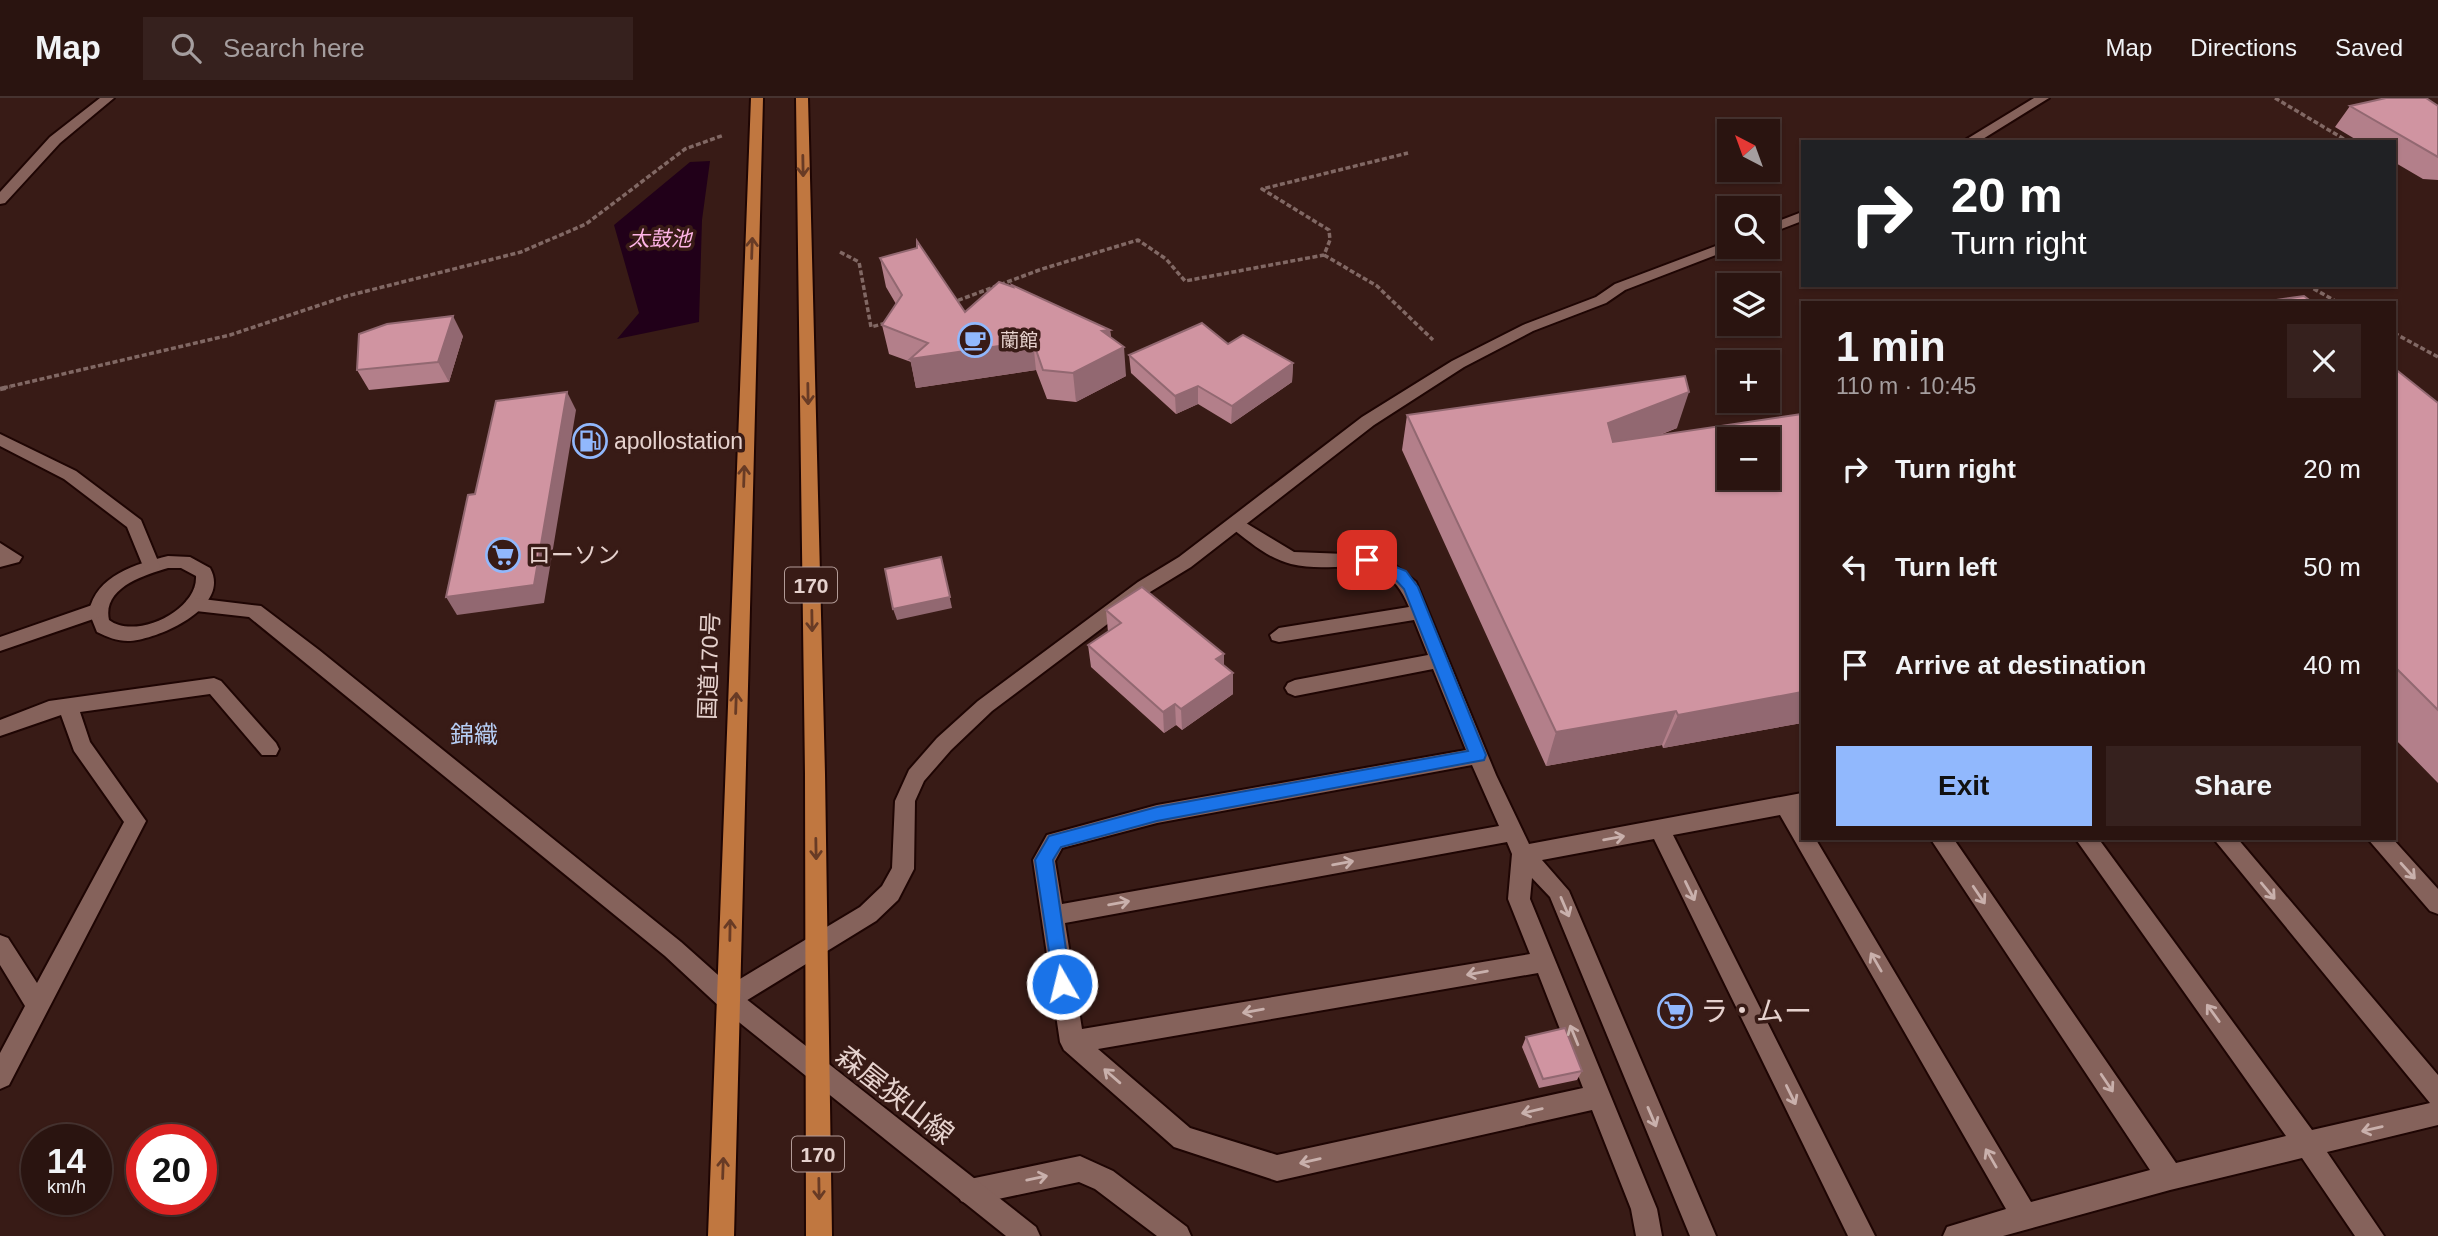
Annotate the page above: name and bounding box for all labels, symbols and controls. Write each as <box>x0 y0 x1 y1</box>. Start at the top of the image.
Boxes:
search box <box>143 17 633 80</box>
text: Map <box>35 29 101 66</box>
icon: search <box>167 29 205 67</box>
text: Search here <box>223 33 365 63</box>
text: Map <box>2106 34 2152 61</box>
text: Directions <box>2190 34 2297 61</box>
text: Saved <box>2335 34 2403 61</box>
north arrow <box>1717 119 1780 182</box>
map controls <box>1717 119 1780 490</box>
one-way arrow <box>796 154 810 177</box>
icon: right <box>1836 168 1927 259</box>
text: 20 m <box>1951 168 2063 222</box>
button: search <box>1717 196 1780 259</box>
text: Turn right <box>1951 225 2087 261</box>
water label: 太鼓池 <box>629 227 693 250</box>
one-way arrow <box>746 237 759 260</box>
button: layers <box>1717 273 1780 336</box>
cafe icon: 蘭館 <box>956 321 994 359</box>
text: 1 min <box>1836 323 1946 370</box>
button: close <box>2287 324 2361 398</box>
place label: 蘭館 <box>1000 330 1038 351</box>
button: + <box>1717 350 1780 413</box>
text: 110 m · 10:45 <box>1836 373 1976 399</box>
one-way arrow <box>801 382 814 405</box>
fuel station icon: apollostation <box>571 422 609 460</box>
button: − <box>1717 427 1780 490</box>
place label: apollostation <box>614 428 743 454</box>
icon: right <box>1836 450 1874 488</box>
text: Turn right <box>1895 454 2016 484</box>
text: 20 m <box>2303 454 2361 484</box>
one-way arrow <box>737 464 751 487</box>
pin <box>1337 530 1397 590</box>
supermarket icon: ローソン <box>484 536 522 574</box>
icon: arrive <box>1348 541 1386 579</box>
place label: ローソン <box>528 542 620 568</box>
icon: left <box>1836 548 1874 586</box>
text: Turn left <box>1895 552 1997 582</box>
text: 50 m <box>2303 552 2361 582</box>
road number: 170 <box>785 568 837 602</box>
one-way arrow <box>805 609 819 632</box>
street label: 国道170号 <box>694 612 724 720</box>
icon: arrive <box>1836 646 1874 684</box>
text: Arrive at destination <box>1895 650 2146 680</box>
text: 40 m <box>2303 650 2361 680</box>
one-way arrow <box>729 692 742 715</box>
district label: 錦織 <box>450 721 498 748</box>
button: Exit <box>1836 746 2092 826</box>
button: Share <box>2106 746 2361 826</box>
one-way arrow <box>1602 831 1625 844</box>
one-way arrow <box>809 837 823 860</box>
one-way arrow <box>1331 855 1354 869</box>
one-way arrow <box>2400 862 2416 880</box>
one-way arrow <box>1684 880 1697 901</box>
one-way arrow <box>2260 881 2276 899</box>
one-way arrow <box>1972 885 1986 904</box>
one-way arrow <box>1107 896 1130 910</box>
one-way arrow <box>1559 896 1572 917</box>
one-way arrow <box>723 919 736 942</box>
position arrow <box>1025 947 1099 1021</box>
one-way arrow <box>1869 952 1883 972</box>
one-way arrow <box>1466 967 1489 980</box>
supermarket icon: ラ・ムー <box>1656 992 1694 1030</box>
place label: ラ・ムー <box>1700 996 1812 1027</box>
one-way arrow <box>2205 1004 2220 1023</box>
one-way arrow <box>1242 1005 1265 1018</box>
one-way arrow <box>1567 1024 1580 1046</box>
street label: 森屋狭山線 <box>830 1040 960 1150</box>
one-way arrow <box>1103 1068 1121 1084</box>
one-way arrow <box>2100 1073 2114 1092</box>
one-way arrow <box>1785 1084 1799 1105</box>
one-way arrow <box>1521 1104 1544 1118</box>
one-way arrow <box>1646 1106 1659 1127</box>
one-way arrow <box>2361 1122 2384 1136</box>
speed limit sign: 20 <box>126 1124 217 1215</box>
road number: 170 <box>792 1136 844 1172</box>
text: 14 <box>47 1141 86 1180</box>
one-way arrow <box>1983 1149 1997 1169</box>
one-way arrow <box>1299 1154 1322 1168</box>
one-way arrow <box>717 1157 730 1180</box>
one-way arrow <box>1025 1170 1048 1184</box>
text: km/h <box>47 1177 86 1197</box>
one-way arrow <box>812 1177 826 1200</box>

